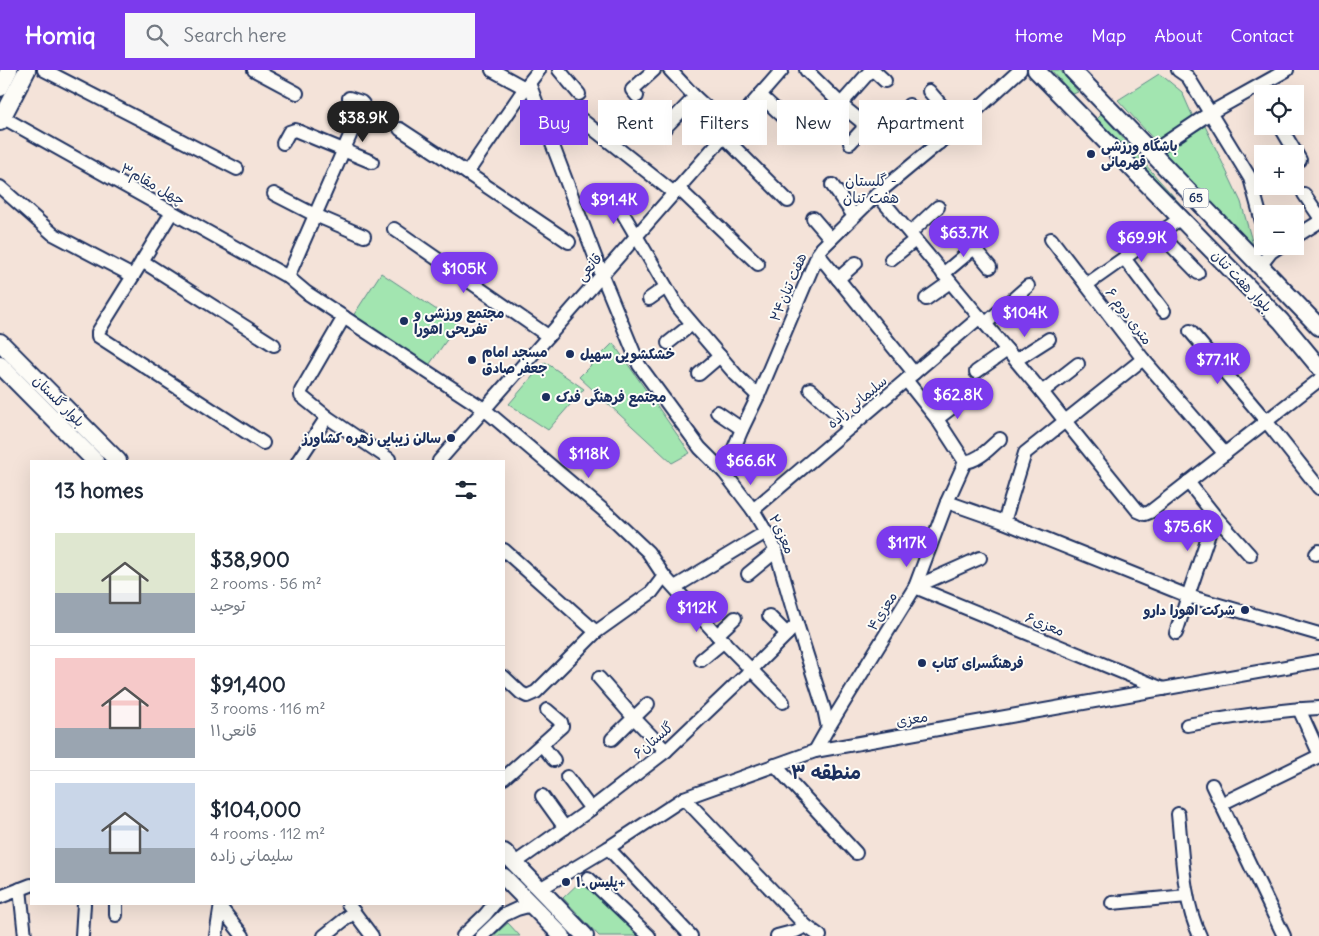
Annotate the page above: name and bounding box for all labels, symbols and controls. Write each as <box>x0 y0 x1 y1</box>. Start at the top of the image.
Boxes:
search box <box>125 13 475 58</box>
text: Homiq <box>25 20 95 50</box>
icon: search <box>143 21 171 49</box>
text: Search here <box>183 23 286 47</box>
text: Home <box>1015 24 1063 47</box>
text: Map <box>1091 24 1126 47</box>
text: About <box>1154 24 1202 47</box>
text: Contact <box>1230 24 1294 47</box>
map controls <box>1254 85 1304 255</box>
button: locate <box>1254 85 1304 135</box>
pin: $38.9K <box>322 100 404 143</box>
chip: Buy <box>520 100 588 145</box>
chip: Rent <box>598 100 672 145</box>
chip: Filters <box>682 100 767 145</box>
chip: New <box>777 100 849 145</box>
chip: Apartment <box>859 100 982 145</box>
text: $38.9K <box>338 107 388 127</box>
place label: باشگاه ورزشی قهرمانی <box>1101 137 1178 171</box>
button: + <box>1254 145 1304 195</box>
marker: باشگاه ورزشی قهرمانی <box>1085 148 1097 160</box>
street label: چهل مقام۳ <box>117 159 188 211</box>
district label: گلستان - هفت تنان <box>843 171 899 207</box>
pin: $91.4K <box>573 182 655 225</box>
text: $91.4K <box>591 189 637 209</box>
road number: 65 <box>1184 189 1208 208</box>
button: − <box>1254 205 1304 255</box>
pin: $63.7K <box>923 216 1005 258</box>
pin: $69.9K <box>1101 220 1183 263</box>
text: $63.7K <box>940 222 988 242</box>
text: $69.9K <box>1117 227 1167 247</box>
street label: بلوار هفت تنان <box>1208 246 1276 316</box>
street label: قانعی <box>572 249 606 285</box>
street label: هفت تنان۲۴ <box>766 250 810 324</box>
pin: $105K <box>429 252 499 294</box>
text: $105K <box>442 258 486 278</box>
street label: ۶ متری دوم <box>1100 284 1156 349</box>
pin: $104K <box>990 296 1060 338</box>
text: $104K <box>1003 302 1047 322</box>
place label: مجتمع ورزشی و تفریحی اهورا <box>413 304 504 339</box>
marker: مجتمع ورزشی و تفریحی اهورا <box>398 315 410 327</box>
pin: $77.1K <box>1177 342 1259 385</box>
place label: مسجد امام جعفر صادق <box>482 343 548 377</box>
place label: خشکشویی سهیل <box>580 345 675 364</box>
marker: خشکشویی سهیل <box>564 348 576 360</box>
text: $77.1K <box>1196 349 1240 369</box>
marker: مسجد امام جعفر صادق <box>466 354 478 366</box>
street label: بلوار گلستان <box>29 371 89 431</box>
street label: سلیمانی زاده <box>823 372 891 432</box>
pin: $62.8K <box>917 378 999 420</box>
text: $62.8K <box>933 384 983 404</box>
place label: مجتمع فرهنگی فدک <box>556 388 667 407</box>
marker: مجتمع فرهنگی فدک <box>540 391 552 403</box>
place label: سالن زیبایی زهره کشاورز <box>301 429 441 447</box>
marker: سالن زیبایی زهره کشاورز <box>445 432 457 444</box>
pin: $118K <box>554 436 624 479</box>
text: $118K <box>569 443 609 463</box>
pin: $66.6K <box>710 444 792 486</box>
text: $66.6K <box>726 450 776 470</box>
icon: filters <box>452 476 480 504</box>
text: 13 homes <box>55 477 143 504</box>
pin: $75.6K <box>1147 510 1229 552</box>
street label: ۲معزی <box>765 511 799 557</box>
text: $75.6K <box>1164 516 1212 536</box>
pin: $117K <box>872 526 942 568</box>
text: $117K <box>887 532 927 552</box>
text: $38,900 <box>210 546 290 573</box>
icon: home <box>95 553 155 613</box>
text: 2 rooms · 56 m² <box>210 573 322 593</box>
street label: ۴معزی <box>863 588 901 634</box>
pin: $112K <box>662 590 732 633</box>
text: توحید <box>210 595 245 615</box>
text: $112K <box>677 597 717 617</box>
place label: شرکت اهورا دارو <box>1143 601 1235 620</box>
marker: شرکت اهورا دارو <box>1239 604 1251 616</box>
street label: ۶معزی <box>1023 608 1067 640</box>
place label: فرهنگسرای کتاب <box>932 654 1024 672</box>
marker: فرهنگسرای کتاب <box>916 657 928 669</box>
text: $91,400 <box>210 671 286 698</box>
icon: home <box>95 678 155 738</box>
text: 3 rooms · 116 m² <box>210 698 326 718</box>
street label: معزی <box>895 707 929 731</box>
street label: گلستان۶ <box>629 718 677 762</box>
text: ۱۱قانعی <box>210 720 257 740</box>
district label: منطقه ۳ <box>791 760 861 784</box>
text: $104,000 <box>210 796 301 823</box>
icon: home <box>95 803 155 863</box>
text: 4 rooms · 112 m² <box>210 823 325 843</box>
text: سلیمانی زاده <box>210 845 293 865</box>
place label: پلیس ۱۰+ <box>576 873 626 891</box>
marker: پلیس ۱۰+ <box>560 876 572 888</box>

